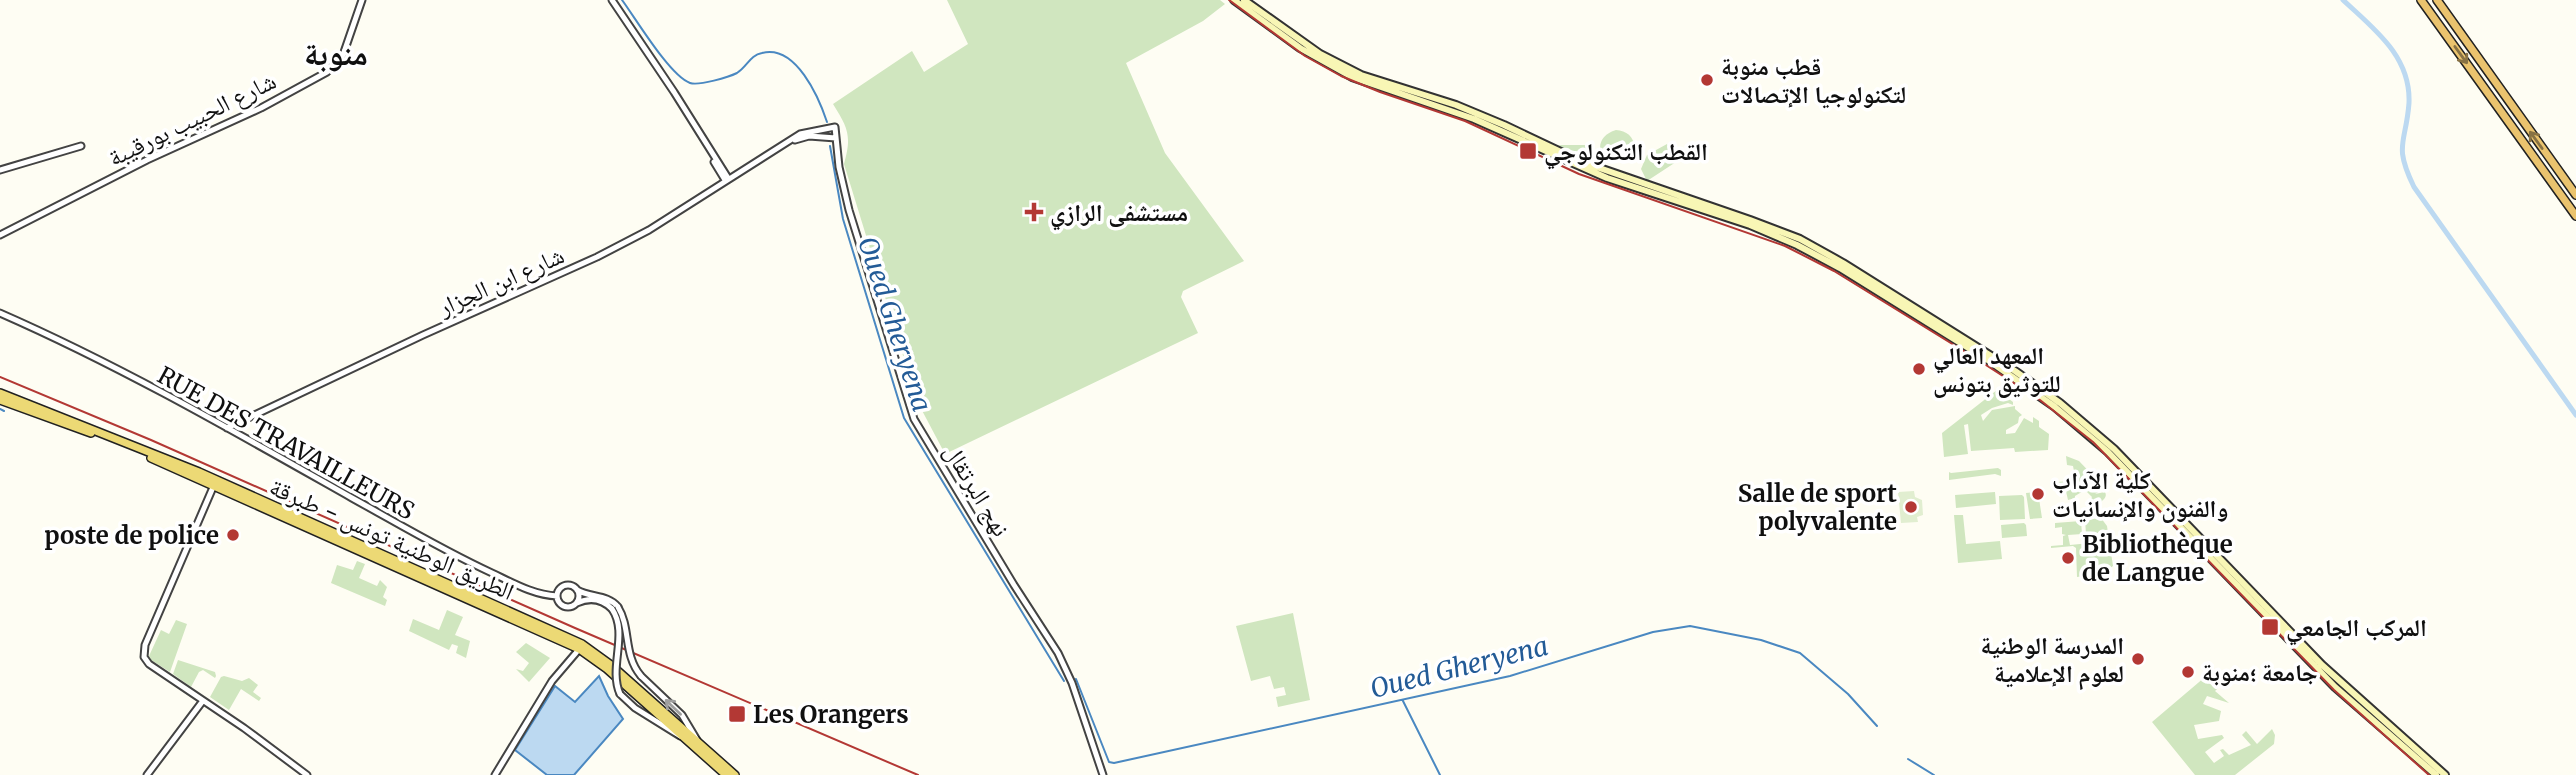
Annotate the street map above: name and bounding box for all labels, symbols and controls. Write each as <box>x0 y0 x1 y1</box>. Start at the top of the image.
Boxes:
district label: منوبة <box>304 34 368 74</box>
one-way arrow <box>2454 45 2468 64</box>
place label: قطب منوبة لتكنولوجيا الإتصالات <box>1721 51 1906 110</box>
street label: شارع الحبيب بورقيبة <box>103 65 281 173</box>
marker: قطب منوبة لتكنولوجيا الإتصالات <box>1699 72 1715 88</box>
one-way arrow <box>2529 131 2543 150</box>
place label: القطب التكنولوجي <box>1544 136 1708 170</box>
marker: القطب التكنولوجي <box>1518 141 1538 161</box>
place label: مستشفى الرازي <box>1050 197 1188 231</box>
marker: مستشفى الرازي <box>1024 202 1044 222</box>
water label: Oued Gheryena <box>851 232 939 416</box>
street label: شارع ابن الجزار <box>432 239 569 323</box>
place label: المعهد العالي للتوثيق بتونس <box>1933 340 2061 399</box>
street label: RUE DES TRAVAILLEURS <box>152 359 420 527</box>
marker: المعهد العالي للتوثيق بتونس <box>1911 361 1927 377</box>
street label: نهج البرتقال <box>937 438 1017 542</box>
place label: كلية الآداب والفنون والإنسانيات <box>2052 465 2228 524</box>
street label: الطريق الوطنية تونس - طبرقة <box>265 471 519 607</box>
place label: Salle de sport polyvalente <box>1738 478 1897 537</box>
marker: كلية الآداب والفنون والإنسانيات <box>2030 486 2046 502</box>
marker: Salle de sport polyvalente <box>1903 499 1919 515</box>
place label: poste de police <box>44 520 219 551</box>
marker: poste de police <box>225 527 241 543</box>
place label: Bibliothèque de Langue <box>2082 529 2233 588</box>
marker: Bibliothèque de Langue <box>2060 550 2076 566</box>
place label: المركب الجامعي <box>2286 612 2427 646</box>
marker: المركب الجامعي <box>2260 617 2280 637</box>
water label: Oued Gheryena <box>1367 629 1551 705</box>
place label: المدرسة الوطنية لعلوم الإعلامية <box>1981 630 2124 691</box>
marker: المدرسة الوطنية لعلوم الإعلامية <box>2130 651 2146 667</box>
place label: جامعة ؛منوبة <box>2202 657 2318 688</box>
marker: جامعة ؛منوبة <box>2180 664 2196 680</box>
one-way arrow <box>664 698 681 715</box>
place label: Les Orangers <box>753 699 909 730</box>
marker: Les Orangers <box>727 704 747 724</box>

